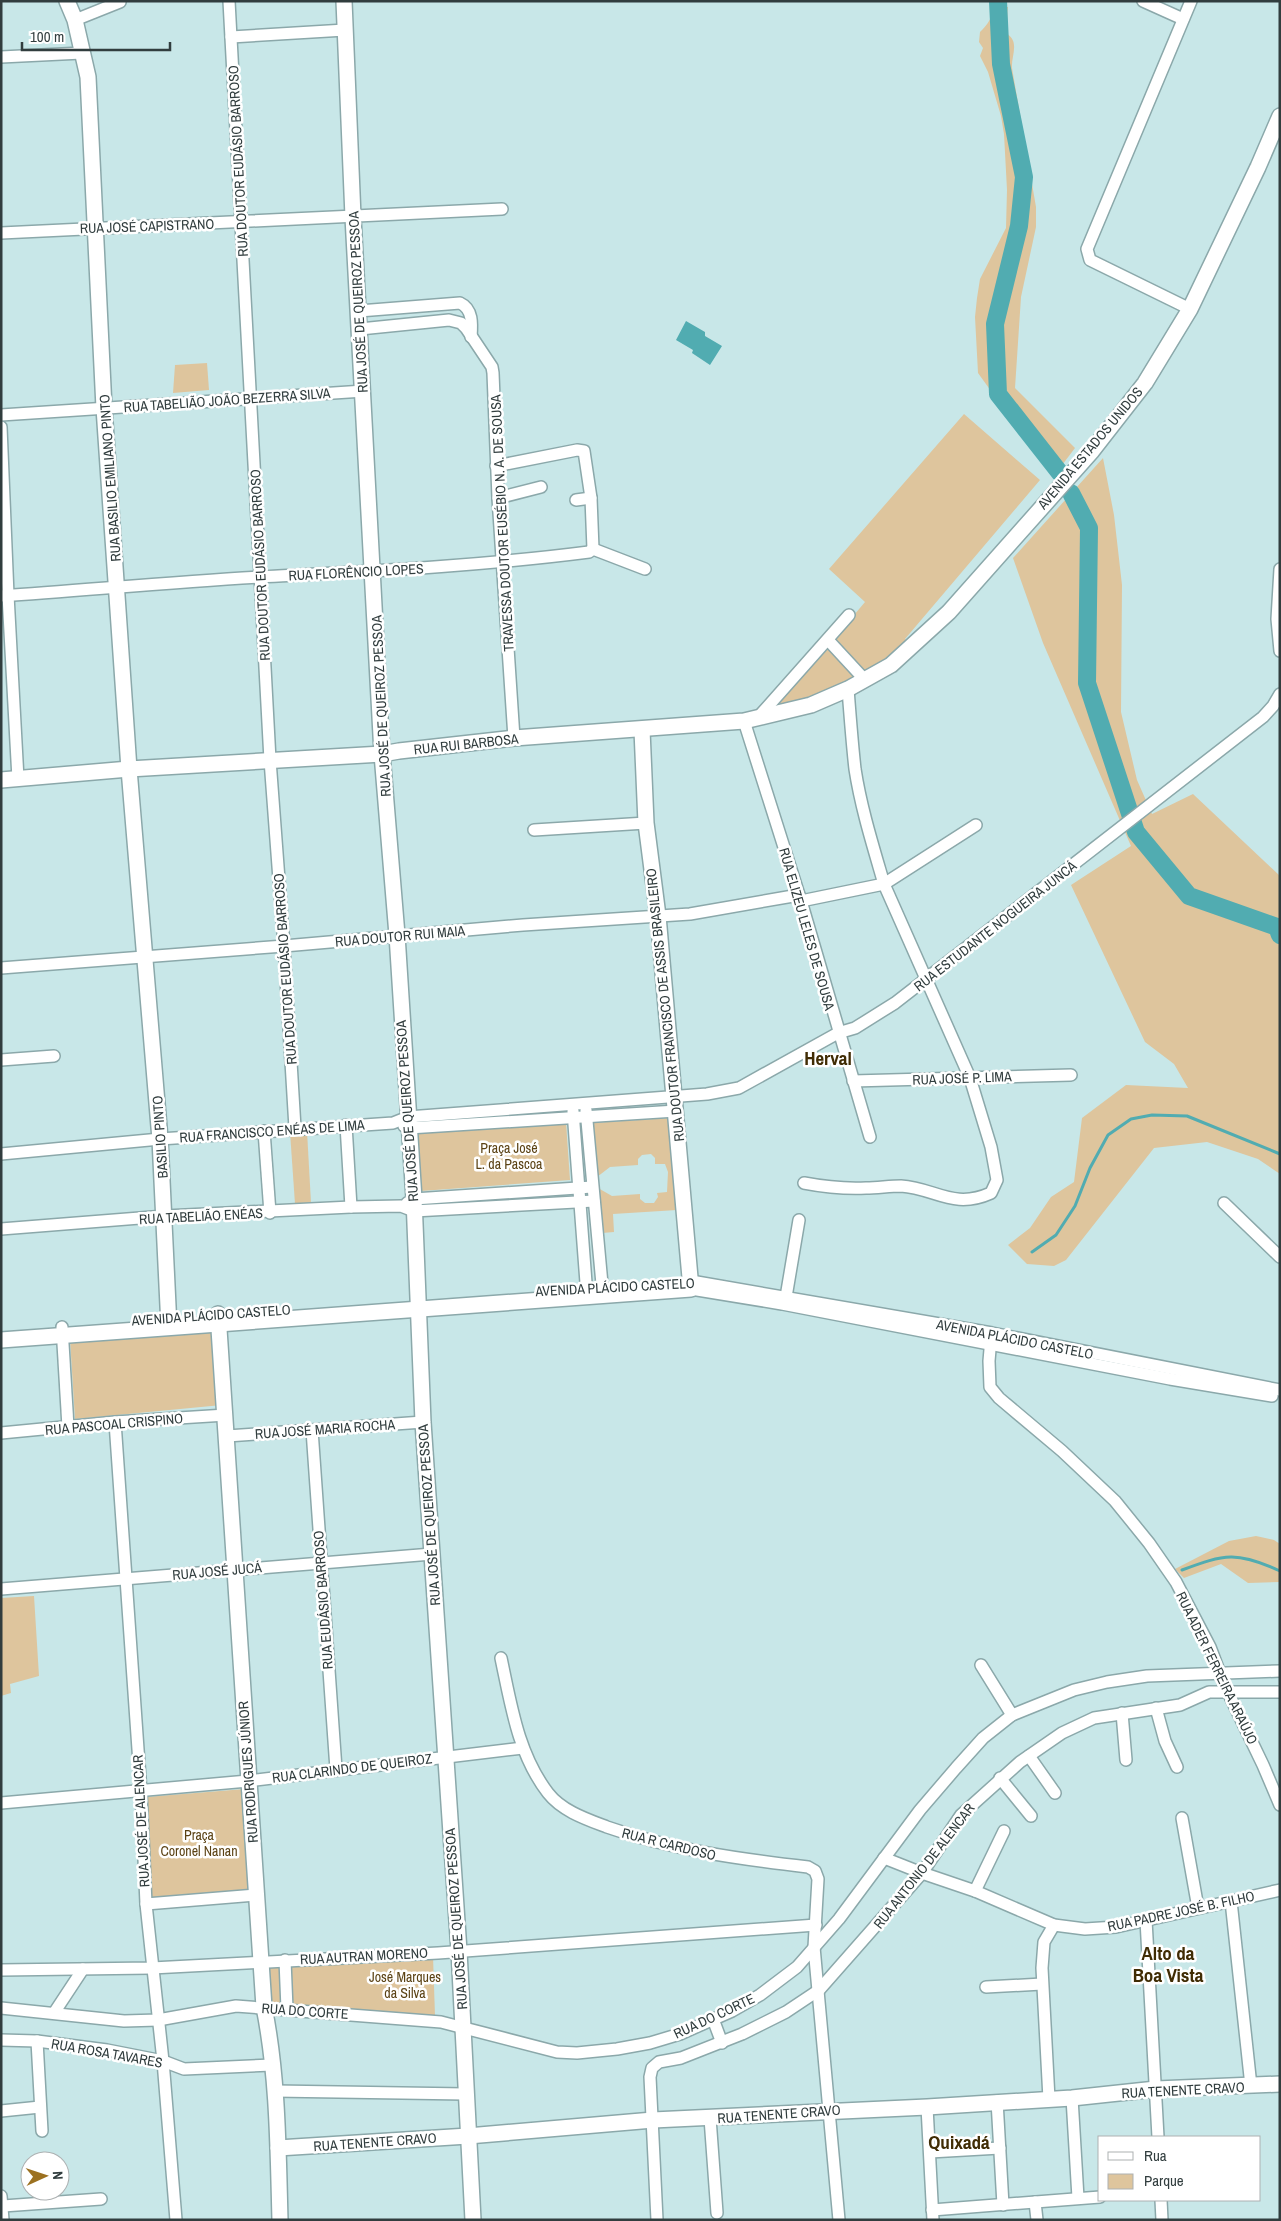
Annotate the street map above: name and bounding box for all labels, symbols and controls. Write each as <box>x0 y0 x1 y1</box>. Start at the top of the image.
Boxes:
scale bar <box>22 20 170 52</box>
text: 100 m <box>30 26 64 47</box>
street label: RUA DOUTOR EUDÁSIO BARROSO <box>224 65 252 257</box>
street label: RUA JOSÉ DE QUEIROZ PESSOA <box>344 210 372 393</box>
street label: RUA JOSÉ CAPISTRANO <box>79 215 215 237</box>
street label: AVENIDA ESTADOS UNIDOS <box>1033 383 1147 514</box>
street label: RUA TABELIÃO JOÃO BEZERRA SILVA <box>123 384 331 416</box>
street label: RUA BASILIO EMILIANO PINTO <box>95 394 125 562</box>
street label: TRAVESSA DOUTOR EUSÉBIO N. A. DE SOUSA <box>486 394 518 652</box>
street label: RUA DOUTOR EUDÁSIO BARROSO <box>246 469 274 661</box>
street label: RUA FLORÊNCIO LOPES <box>288 559 424 585</box>
street label: RUA JOSÉ DE QUEIROZ PESSOA <box>367 614 395 797</box>
street label: RUA RUI BARBOSA <box>413 730 520 758</box>
street label: RUA ELIZEU LELES DE SOUSA <box>775 846 839 1013</box>
street label: RUA ESTUDANTE NOGUEIRA JUNCÁ <box>910 857 1080 995</box>
street label: RUA DOUTOR FRANCISCO DE ASSIS BRASILEIRO <box>642 867 688 1143</box>
street label: RUA DOUTOR EUDÁSIO BARROSO <box>269 873 301 1065</box>
street label: RUA DOUTOR RUI MAIA <box>334 921 466 951</box>
street label: RUA JOSÉ DE QUEIROZ PESSOA <box>392 1019 422 1202</box>
district label: Herval <box>804 1045 852 1071</box>
street label: RUA JOSÉ P. LIMA <box>912 1067 1012 1089</box>
street label: BASILIO PINTO <box>148 1095 172 1179</box>
street label: RUA FRANCISCO ENÉAS DE LIMA <box>179 1116 366 1146</box>
park label: Praça José L. da Pascoa <box>475 1139 543 1173</box>
street label: RUA TABELIÃO ENÉAS <box>139 1204 264 1228</box>
street label: AVENIDA PLÁCIDO CASTELO <box>534 1274 695 1300</box>
street label: AVENIDA PLÁCIDO CASTELO <box>130 1300 291 1330</box>
street label: AVENIDA PLÁCIDO CASTELO <box>934 1315 1095 1363</box>
street label: RUA PASCOAL CRISPINO <box>44 1409 184 1439</box>
street label: RUA JOSÉ MARIA ROCHA <box>254 1415 396 1443</box>
street label: RUA JOSÉ DE QUEIROZ PESSOA <box>414 1423 444 1606</box>
street label: RUA EUDÁSIO BARROSO <box>309 1530 337 1670</box>
street label: RUA JOSÉ JUCÁ <box>171 1558 263 1584</box>
street label: RUA ADER FERREIRA ARAÚJO <box>1172 1589 1262 1747</box>
street label: RUA RODRIGUES JÚNIOR <box>234 1700 262 1844</box>
street label: RUA CLARINDO DE QUEIROZ <box>271 1749 433 1787</box>
street label: RUA JOSÉ DE ALENCAR <box>129 1754 153 1888</box>
street label: RUA ANTONIO DE ALENCAR <box>869 1800 979 1932</box>
street label: RUA R CARDOSO <box>620 1824 718 1864</box>
park label: Praça Coronel Nanan <box>160 1826 238 1860</box>
street label: RUA JOSÉ DE QUEIROZ PESSOA <box>441 1827 471 2010</box>
street label: RUA PADRE JOSÉ B. FILHO <box>1106 1887 1256 1935</box>
district label: Alto da Boa Vista <box>1133 1940 1204 1988</box>
street label: RUA AUTRAN MORENO <box>300 1944 429 1968</box>
park label: José Marques da Silva <box>369 1968 441 2002</box>
street label: RUA DO CORTE <box>671 1989 757 2043</box>
street label: RUA DO CORTE <box>261 1999 349 2023</box>
street label: RUA ROSA TAVARES <box>50 2034 164 2072</box>
street label: RUA TENENTE CRAVO <box>1121 2078 1245 2102</box>
street label: RUA TENENTE CRAVO <box>717 2101 841 2127</box>
street label: RUA TENENTE CRAVO <box>313 2129 437 2155</box>
district label: Quixadá <box>928 2129 990 2155</box>
legend <box>1098 2136 1261 2201</box>
text: Rua <box>1144 2145 1167 2166</box>
north arrow <box>20 2151 70 2201</box>
text: Parque <box>1144 2170 1184 2191</box>
text: N <box>49 2171 67 2180</box>

